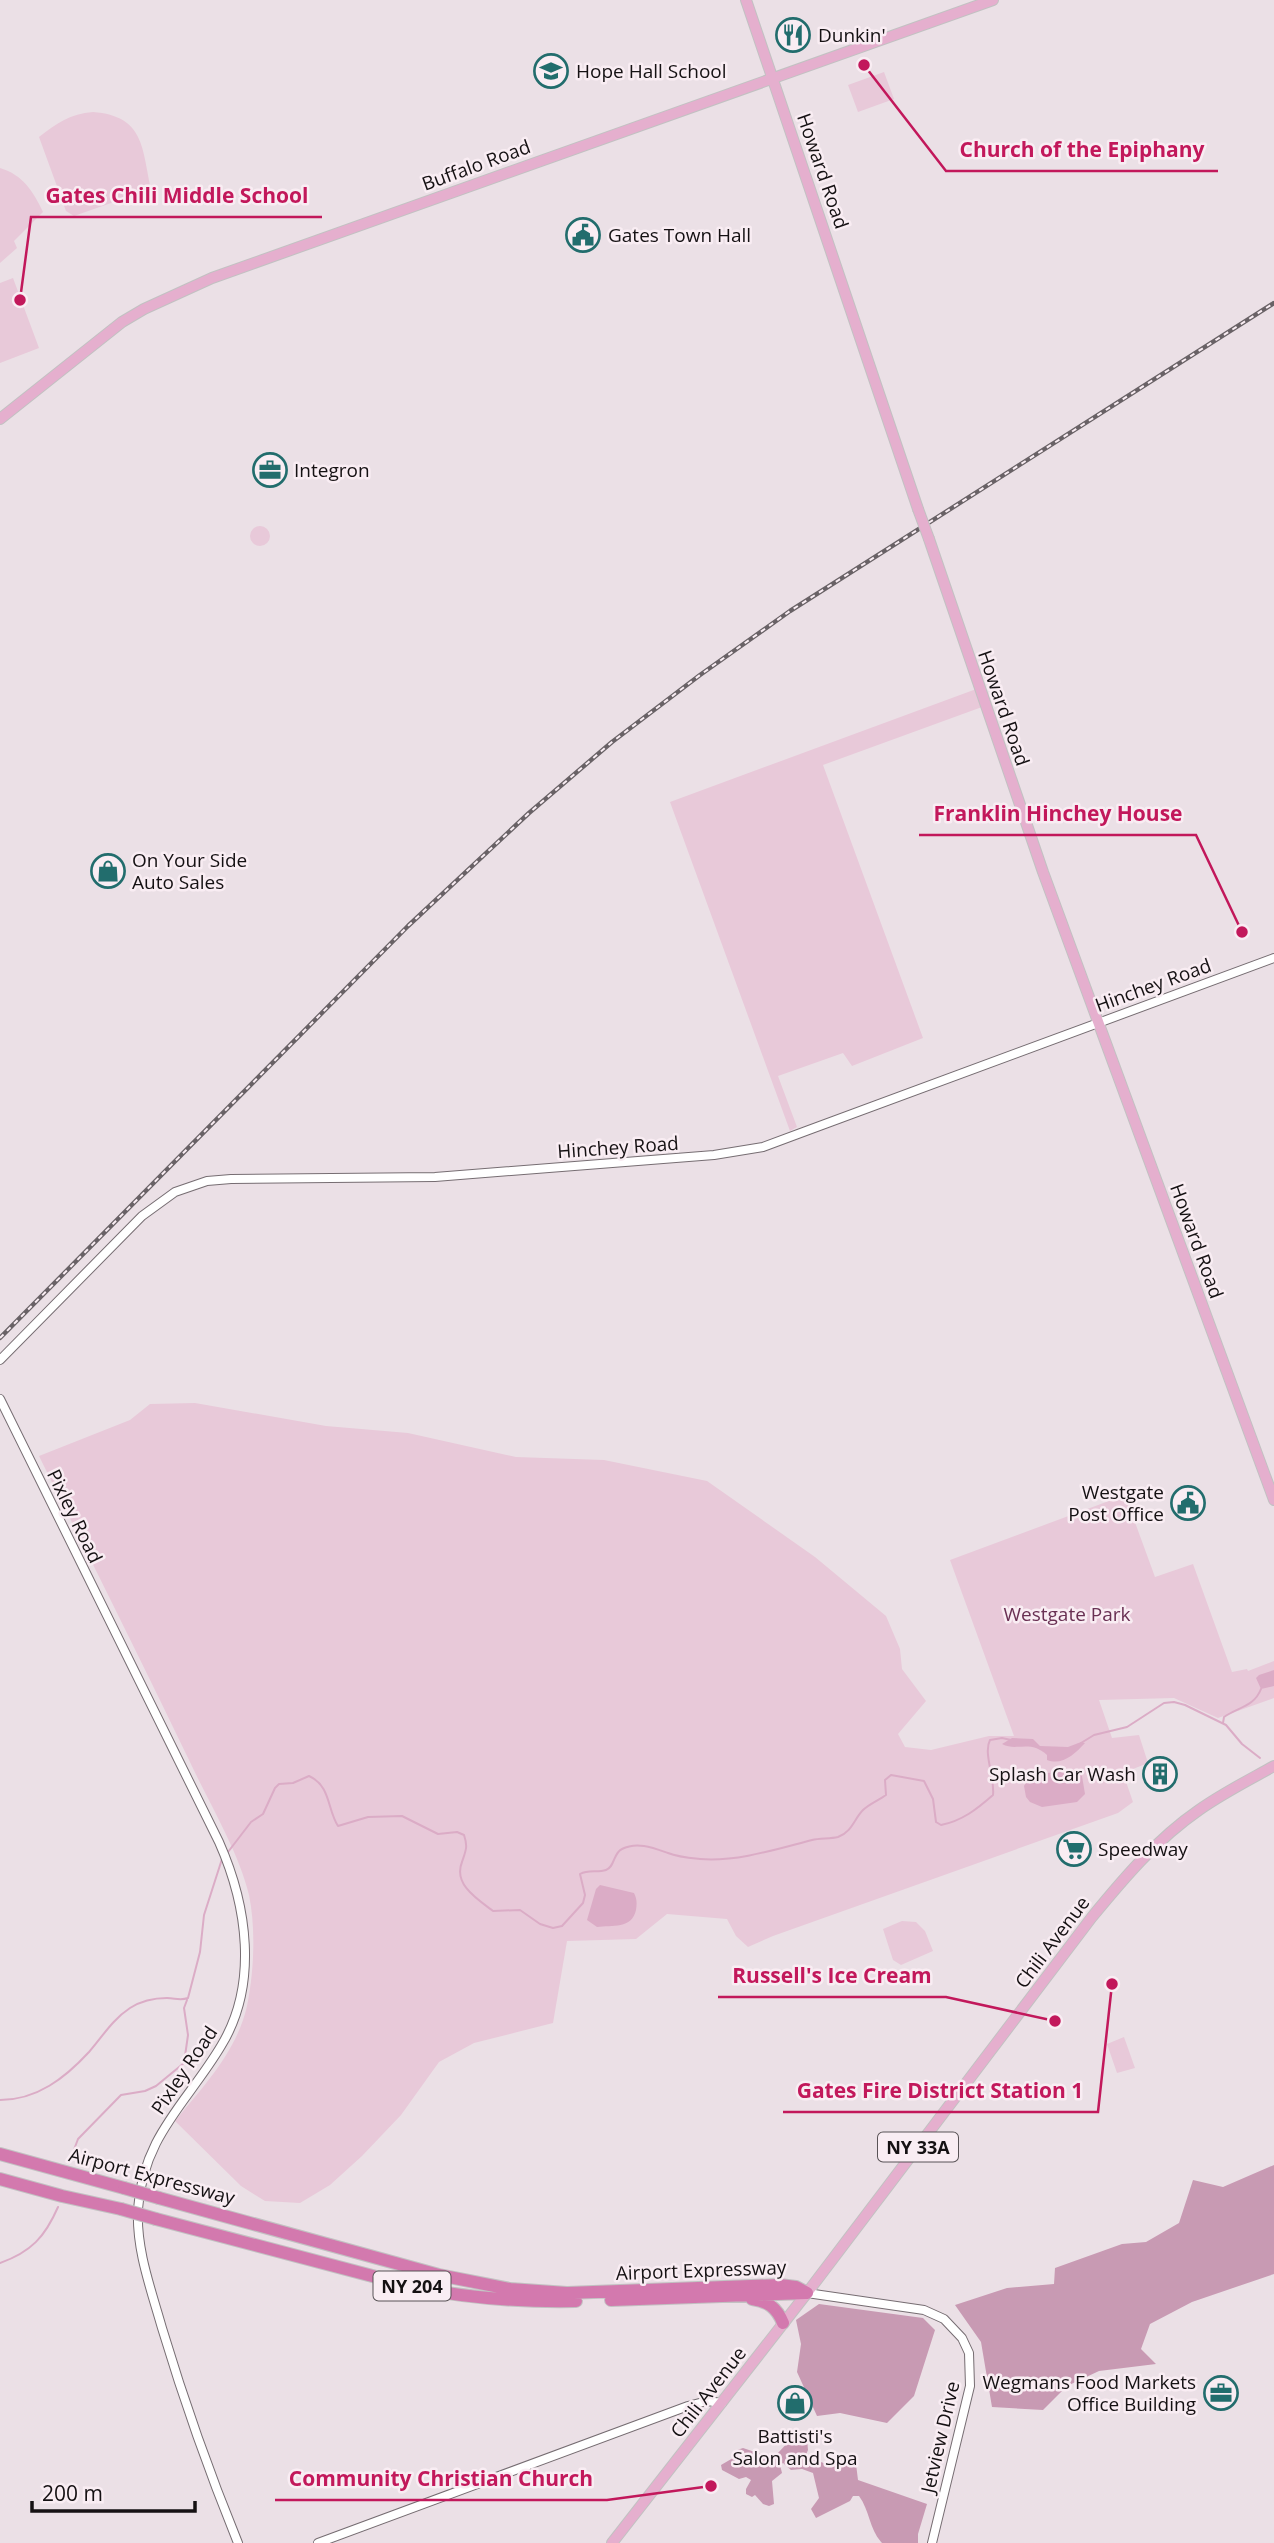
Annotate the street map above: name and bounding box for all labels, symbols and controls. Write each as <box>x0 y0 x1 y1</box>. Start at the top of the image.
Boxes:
restaurant icon: Dunkin' <box>774 16 812 54</box>
place label: Dunkin' <box>818 22 886 48</box>
school or university icon: Hope Hall School <box>532 52 570 90</box>
place label: Hope Hall School <box>576 58 727 84</box>
street label: Howard Road <box>791 110 855 232</box>
callout: Church of the Epiphany <box>946 129 1218 171</box>
street label: Buffalo Road <box>418 133 534 197</box>
text: Church of the Epiphany <box>960 135 1205 163</box>
callout: Gates Chili Middle School <box>31 175 322 217</box>
text: Gates Chili Middle School <box>46 181 308 209</box>
public building icon: Gates Town Hall <box>564 216 602 254</box>
place label: Gates Town Hall <box>608 222 751 248</box>
office icon: Integron <box>251 451 289 489</box>
place label: Integron <box>294 457 370 483</box>
street label: Howard Road <box>972 647 1036 769</box>
callout: Franklin Hinchey House <box>919 793 1196 835</box>
text: Franklin Hinchey House <box>933 799 1183 827</box>
place label: On Your Side Auto Sales <box>132 847 247 895</box>
shop icon: On Your Side Auto Sales <box>89 852 127 890</box>
street label: Hinchey Road <box>1091 952 1215 1018</box>
street label: Hinchey Road <box>556 1130 680 1164</box>
street label: Howard Road <box>1164 1180 1230 1302</box>
street label: Pixley Road <box>41 1465 109 1567</box>
place label: Westgate Post Office <box>1068 1479 1164 1527</box>
public building icon: Westgate Post Office <box>1169 1484 1207 1522</box>
park label: Westgate Park <box>1003 1601 1131 1627</box>
building icon: Splash Car Wash <box>1141 1755 1179 1793</box>
place label: Splash Car Wash <box>989 1761 1136 1787</box>
supermarket icon: Speedway <box>1055 1830 1093 1868</box>
place label: Speedway <box>1098 1836 1188 1862</box>
street label: Chili Avenue <box>1009 1891 1095 1993</box>
callout: Russell's Ice Cream <box>718 1955 946 1997</box>
text: Russell's Ice Cream <box>732 1961 932 1989</box>
street label: Pixley Road <box>145 2021 223 2119</box>
callout: Gates Fire District Station 1 <box>783 2070 1098 2112</box>
text: Gates Fire District Station 1 <box>797 2076 1083 2104</box>
road number: NY 33A <box>878 2132 958 2162</box>
street label: Airport Expressway <box>66 2141 238 2211</box>
street label: Airport Expressway <box>615 2254 787 2286</box>
road number: NY 204 <box>374 2272 450 2300</box>
street label: Chili Avenue <box>664 2341 752 2443</box>
place label: Wegmans Food Markets Office Building <box>983 2369 1196 2417</box>
office icon: Wegmans Food Markets Office Building <box>1202 2374 1240 2412</box>
street label: Jetview Drive <box>914 2379 965 2497</box>
shop icon: Battisti's Salon and Spa <box>776 2384 814 2422</box>
place label: Battisti's Salon and Spa <box>732 2423 858 2471</box>
callout: Community Christian Church <box>275 2458 607 2500</box>
text: Community Christian Church <box>289 2464 593 2492</box>
scale bar <box>32 2470 194 2514</box>
text: 200 m <box>42 2479 103 2507</box>

